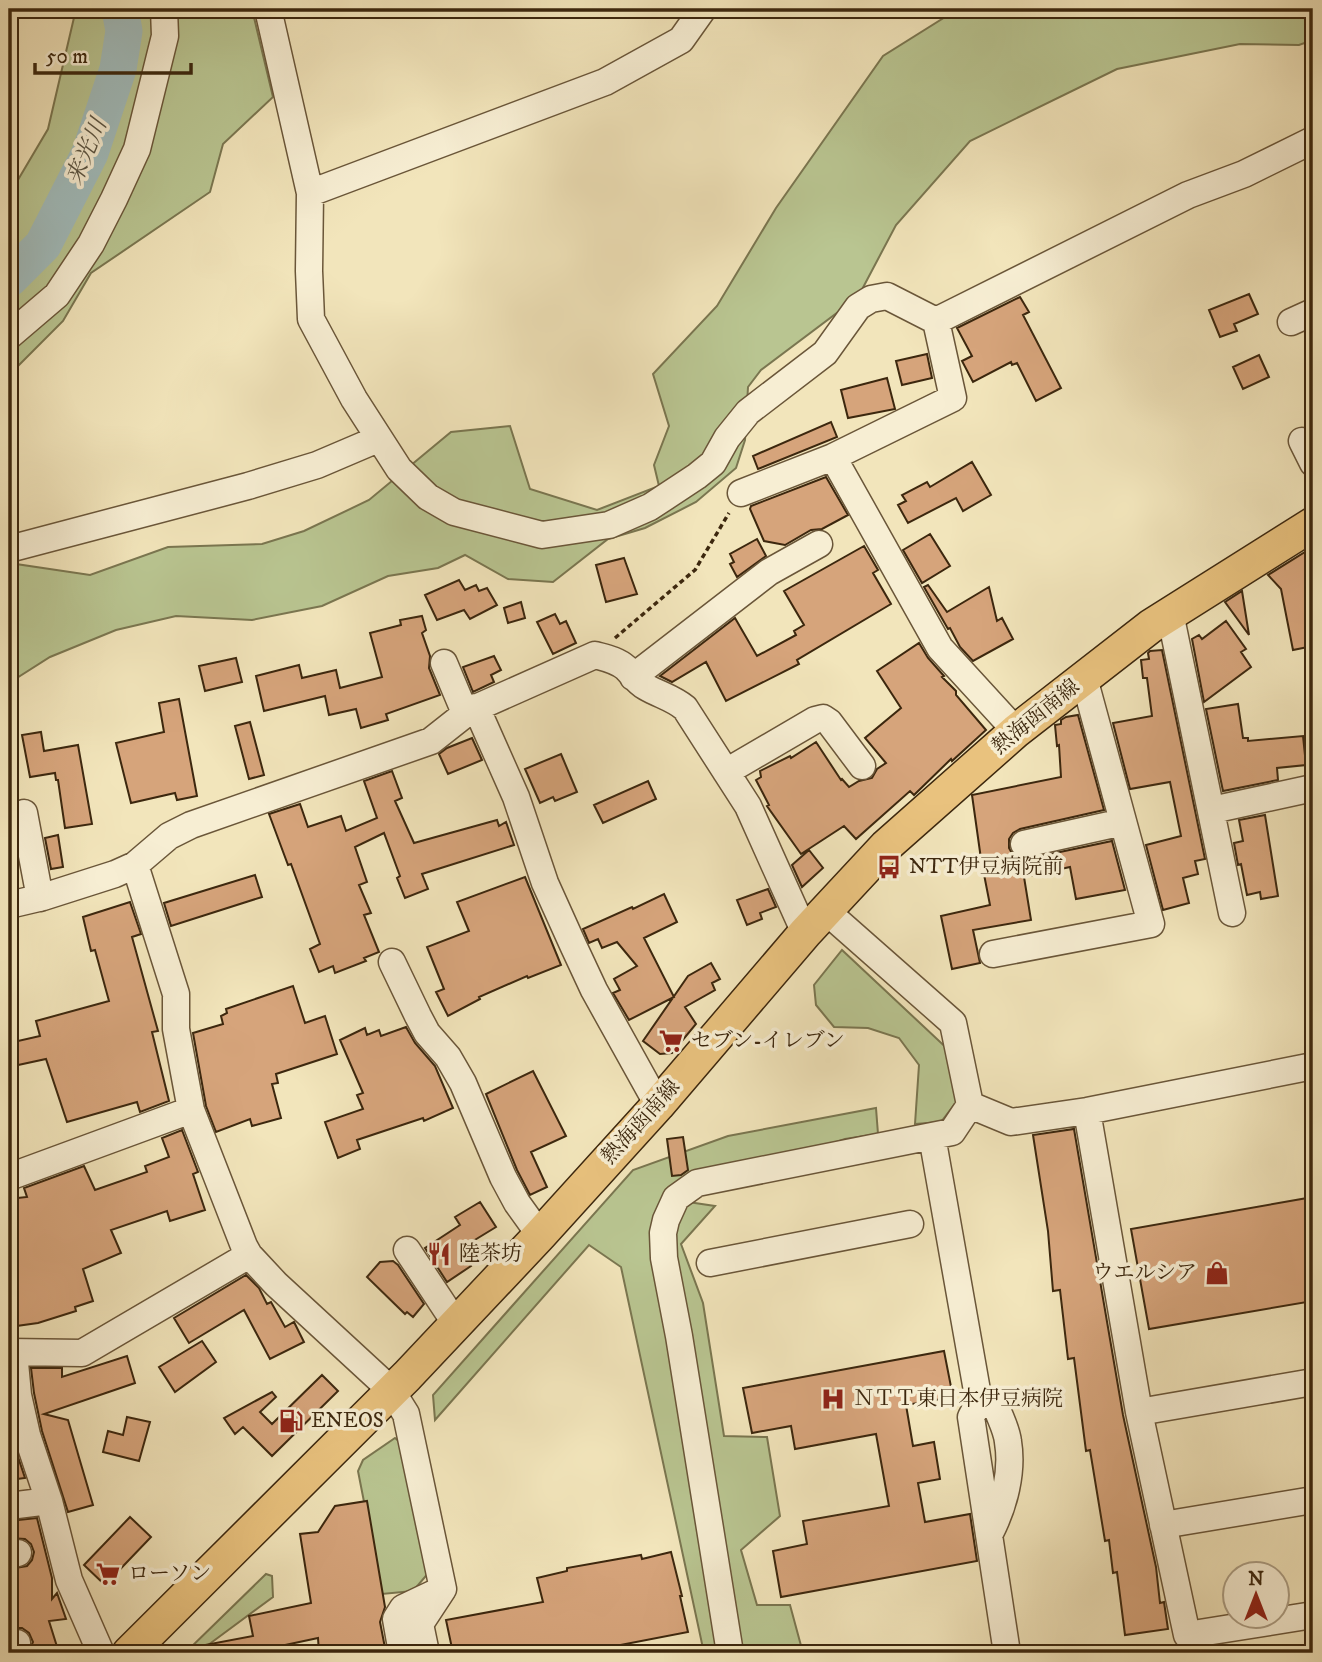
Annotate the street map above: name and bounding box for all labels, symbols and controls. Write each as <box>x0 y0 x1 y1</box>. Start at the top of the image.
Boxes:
scale bar <box>35 32 191 76</box>
text: 50 m <box>46 44 88 70</box>
water label: 来光川 <box>60 112 115 189</box>
street label: 熱海函南線 <box>987 674 1085 760</box>
bus stop icon: NTT伊豆病院前 <box>875 853 903 881</box>
place label: NTT伊豆病院前 <box>909 854 1063 880</box>
supermarket icon: セブン-イレブン <box>657 1027 685 1055</box>
place label: セブン-イレブン <box>691 1028 845 1054</box>
street label: 熱海函南線 <box>596 1074 686 1170</box>
restaurant icon: 陸茶坊 <box>425 1240 453 1268</box>
place label: 陸茶坊 <box>459 1241 522 1267</box>
shop icon: ウエルシア <box>1203 1259 1231 1287</box>
place label: ウエルシア <box>1093 1260 1197 1286</box>
hospital icon: ＮＴＴ東日本伊豆病院 <box>819 1385 847 1413</box>
place label: ＮＴＴ東日本伊豆病院 <box>853 1386 1063 1412</box>
fuel station icon: ENEOS <box>277 1407 305 1435</box>
place label: ENEOS <box>311 1408 384 1434</box>
supermarket icon: ローソン <box>94 1560 122 1588</box>
north arrow <box>1220 1560 1290 1630</box>
place label: ローソン <box>128 1561 211 1587</box>
text: N <box>1248 1568 1264 1591</box>

